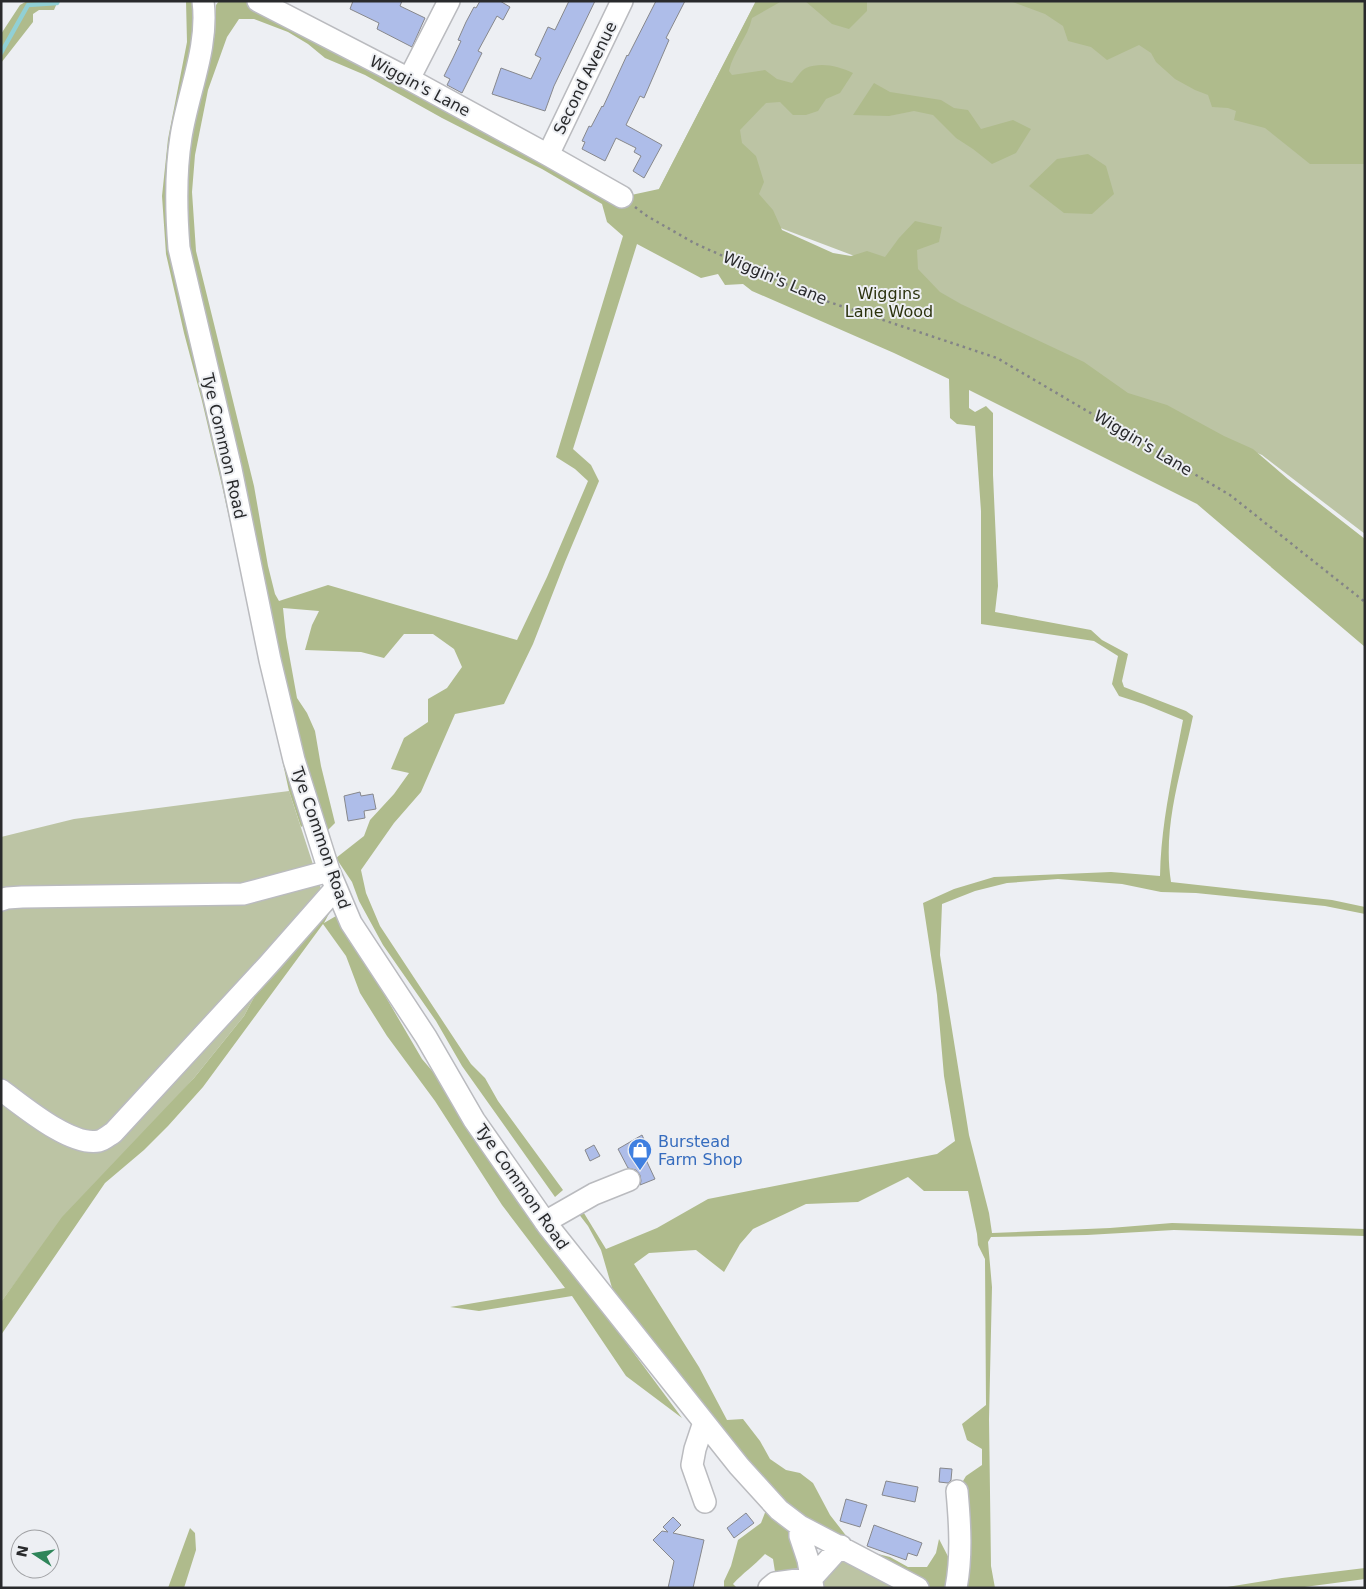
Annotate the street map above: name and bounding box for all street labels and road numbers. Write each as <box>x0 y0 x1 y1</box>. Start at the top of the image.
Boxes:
street label: Second Avenue <box>549 18 621 138</box>
street label: Wiggin's Lane <box>366 51 474 121</box>
street label: Wiggin's Lane <box>720 248 830 308</box>
street label: Tye Common Road <box>198 370 250 521</box>
street label: Wiggin's Lane <box>1090 406 1196 480</box>
street label: Tye Common Road <box>287 764 354 912</box>
street label: Tye Common Road <box>471 1120 573 1253</box>

